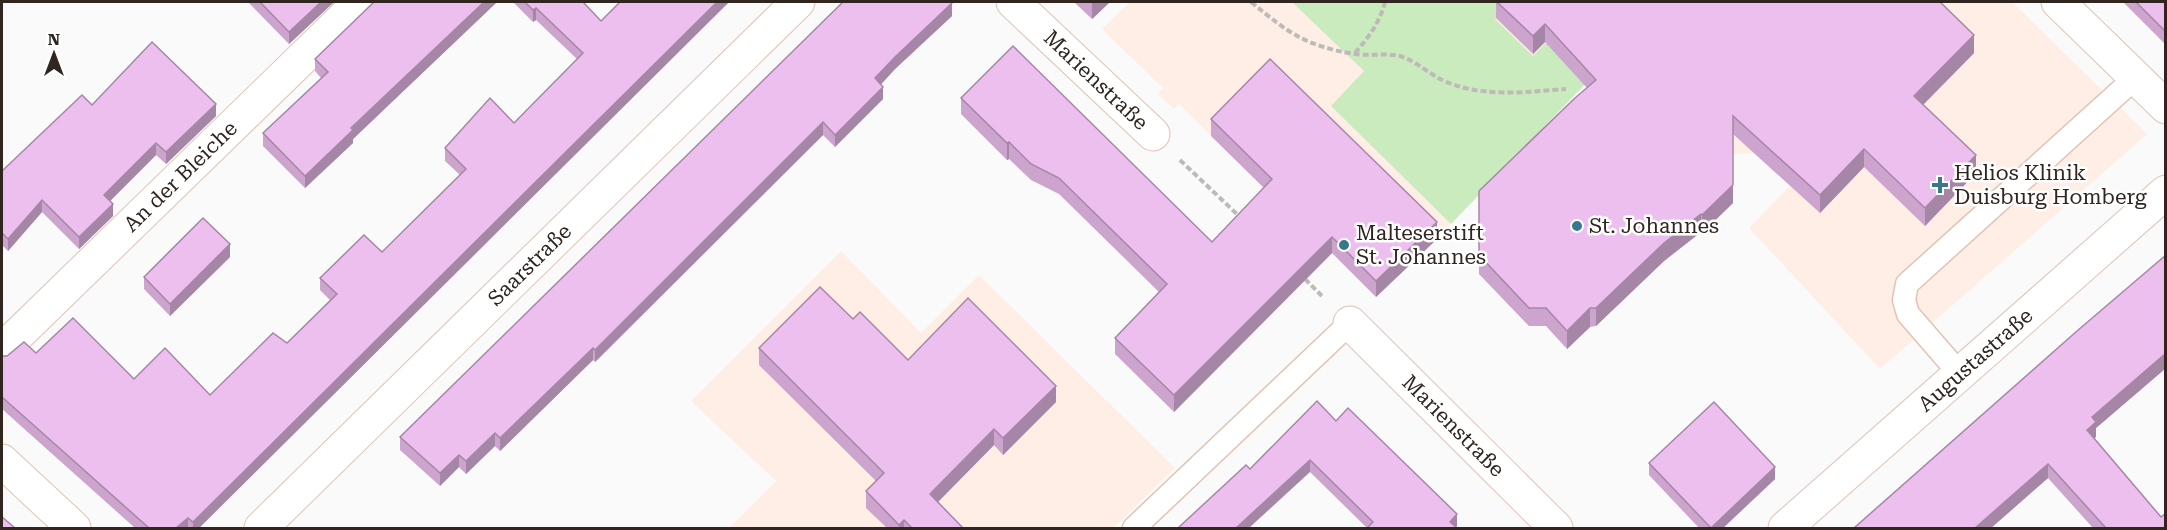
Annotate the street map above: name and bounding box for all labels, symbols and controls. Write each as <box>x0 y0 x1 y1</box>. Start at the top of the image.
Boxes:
north arrow <box>24 24 84 84</box>
street label: Marienstraße <box>1039 26 1153 135</box>
text: N <box>48 30 60 49</box>
street label: An der Bleiche <box>119 116 242 237</box>
place label: Helios Klinik Duisburg Homberg <box>1954 161 2147 209</box>
marker: Helios Klinik Duisburg Homberg <box>1931 176 1949 194</box>
place label: St. Johannes <box>1589 214 1719 238</box>
street label: Saarstraße <box>483 219 576 311</box>
marker: St. Johannes <box>1570 219 1584 233</box>
place label: Malteserstift St. Johannes <box>1356 221 1486 269</box>
marker: Malteserstift St. Johannes <box>1337 238 1351 252</box>
street label: Augustastraße <box>1914 303 2037 417</box>
street label: Marienstraße <box>1398 370 1509 482</box>

